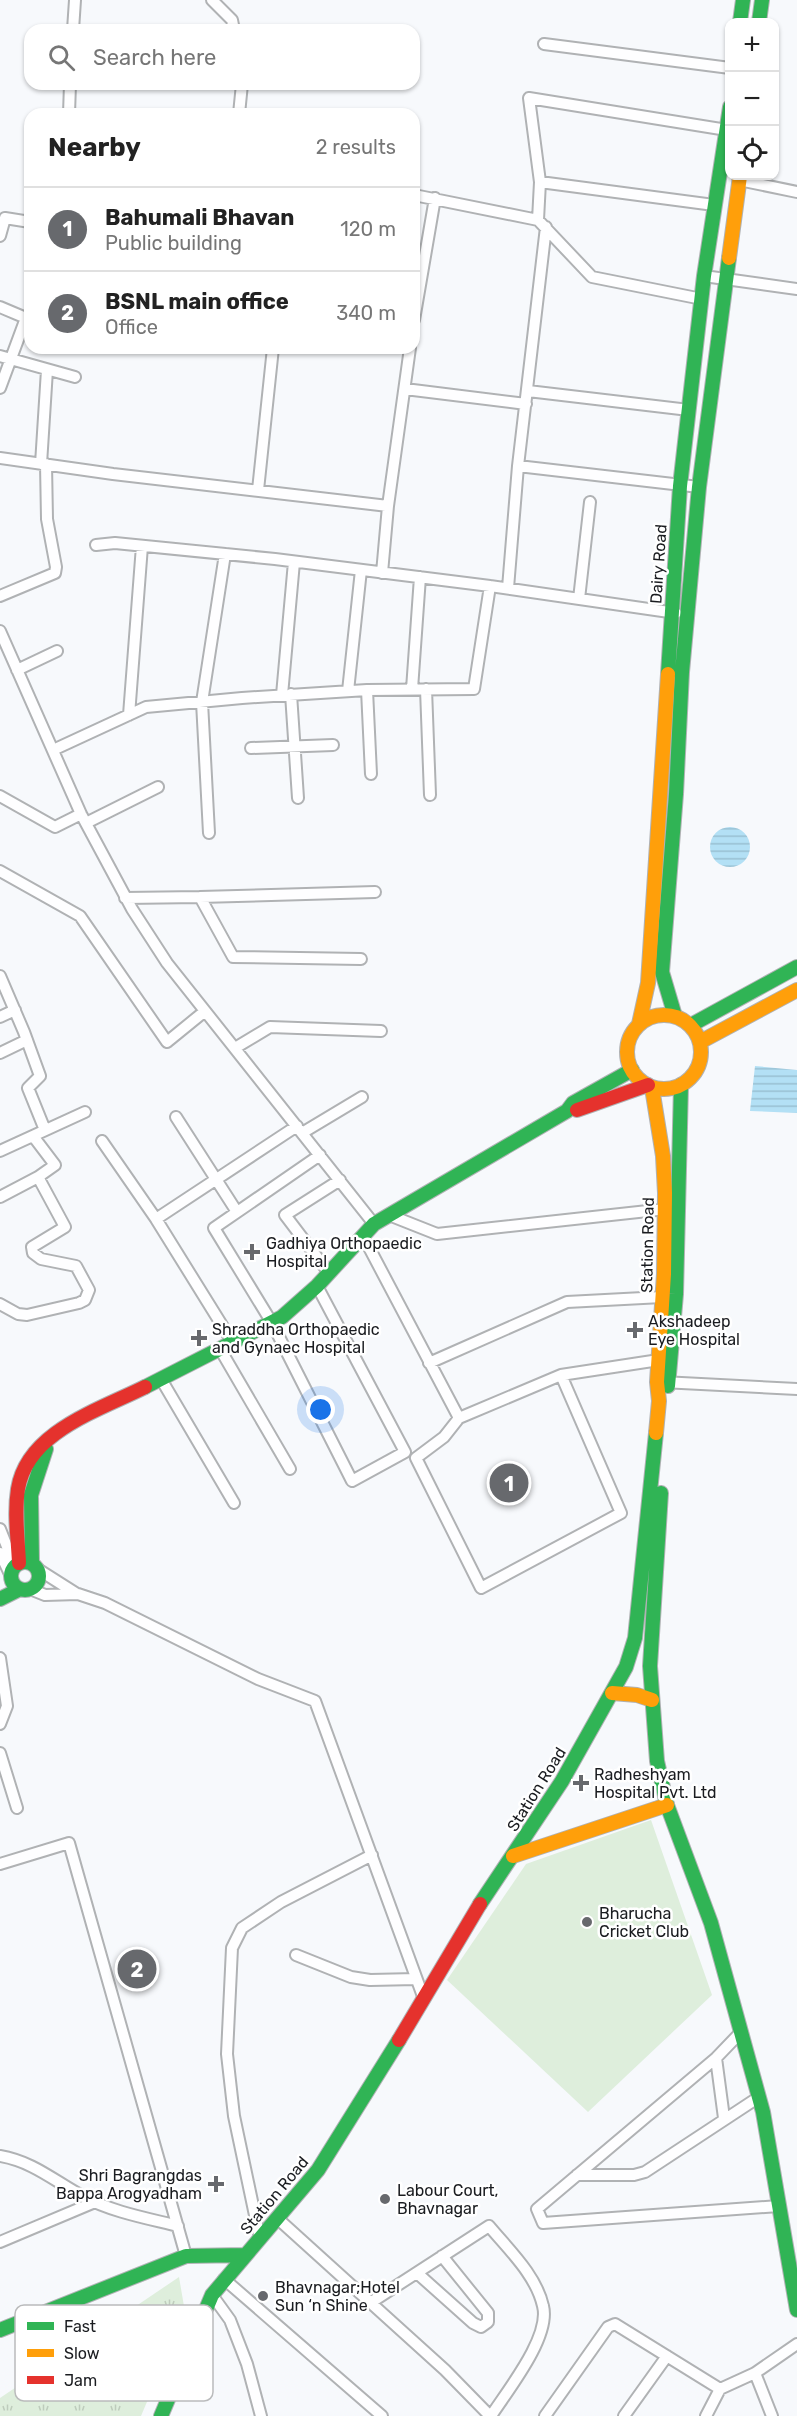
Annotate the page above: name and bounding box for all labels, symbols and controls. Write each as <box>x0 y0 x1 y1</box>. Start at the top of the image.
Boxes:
map controls <box>725 18 779 180</box>
button: + <box>725 18 779 72</box>
search box <box>24 24 420 90</box>
icon: search <box>45 41 78 74</box>
text: Search here <box>93 44 216 71</box>
button: − <box>725 72 779 126</box>
button: locate <box>725 126 779 180</box>
text: Nearby <box>48 132 141 163</box>
text: 2 results <box>316 135 396 159</box>
text: Bahumali Bhavan <box>105 204 294 231</box>
text: 1 <box>63 217 72 241</box>
text: 120 m <box>340 217 396 241</box>
text: Public building <box>105 231 242 255</box>
text: BSNL main office <box>105 288 289 315</box>
text: 2 <box>61 301 74 325</box>
text: 340 m <box>336 301 396 325</box>
text: Office <box>105 315 158 339</box>
street label: Dairy Road <box>646 523 671 605</box>
street label: Station Road <box>637 1197 658 1293</box>
place label: Gadhiya Orthopaedic Hospital <box>266 1234 422 1271</box>
marker: Gadhiya Orthopaedic Hospital <box>243 1243 261 1261</box>
place label: Akshadeep Eye Hospital <box>648 1312 740 1349</box>
place label: Shraddha Orthopaedic and Gynaec Hospital <box>212 1320 380 1357</box>
marker: Akshadeep Eye Hospital <box>626 1321 644 1339</box>
marker: Shraddha Orthopaedic and Gynaec Hospital <box>190 1329 208 1347</box>
your location <box>306 1395 335 1424</box>
pin: 1 <box>490 1460 528 1506</box>
street label: Station Road <box>503 1744 570 1835</box>
place label: Radheshyam Hospital Pvt. Ltd <box>594 1765 716 1802</box>
marker: Radheshyam Hospital Pvt. Ltd <box>572 1774 590 1792</box>
place label: Bharucha Cricket Club <box>599 1904 689 1941</box>
marker: Bharucha Cricket Club <box>580 1915 594 1929</box>
pin: 2 <box>118 1946 156 1992</box>
street label: Station Road <box>236 2153 312 2238</box>
place label: Shri Bagrangdas Bappa Arogyadham <box>56 2166 202 2203</box>
marker: Shri Bagrangdas Bappa Arogyadham <box>207 2175 225 2193</box>
place label: Labour Court, Bhavnagar <box>397 2181 499 2218</box>
marker: Labour Court, Bhavnagar <box>378 2192 392 2206</box>
place label: Bhavnagar;Hotel Sun ‘n Shine <box>275 2278 400 2315</box>
marker: Bhavnagar;Hotel Sun ‘n Shine <box>256 2289 270 2303</box>
legend <box>15 2305 213 2401</box>
text: Fast <box>64 2317 96 2336</box>
text: Slow <box>64 2344 100 2363</box>
text: Jam <box>64 2371 97 2390</box>

